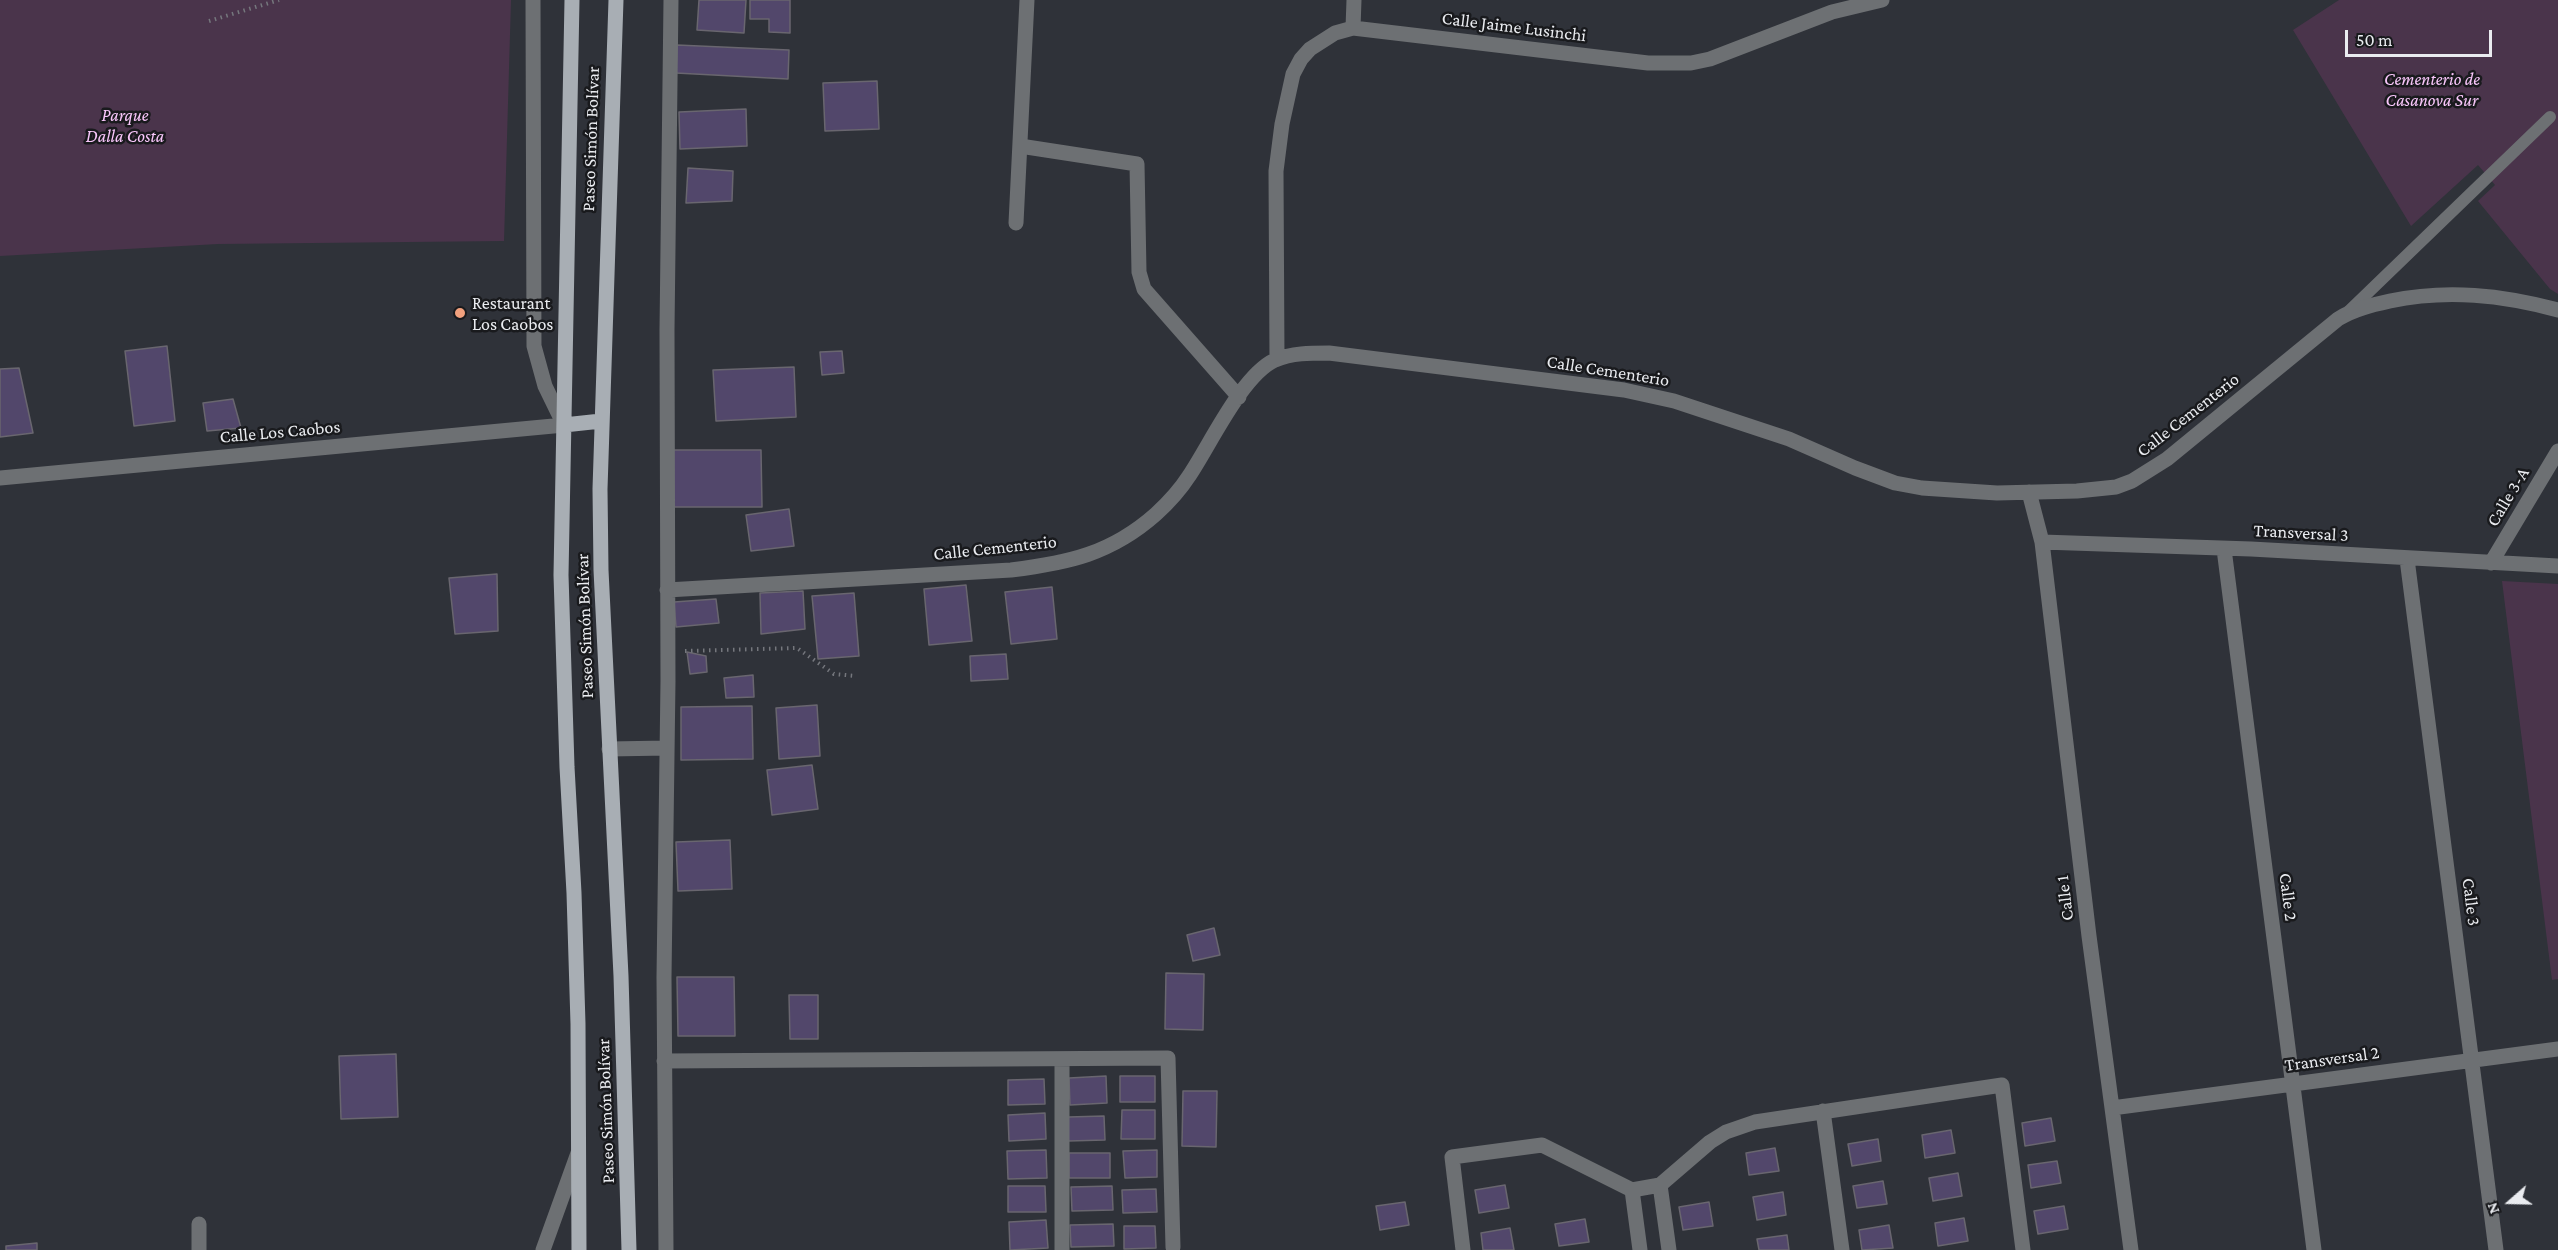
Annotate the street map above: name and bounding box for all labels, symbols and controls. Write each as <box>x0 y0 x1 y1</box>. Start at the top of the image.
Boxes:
street label: Calle Jaime Lusinchi <box>1441 7 1587 47</box>
scale bar <box>2348 18 2495 56</box>
text: 50 m <box>2356 30 2393 50</box>
street label: Paseo Simón Bolívar <box>578 66 604 212</box>
park label: Cementerio de Casanova Sur <box>2384 68 2480 110</box>
park label: Parque Dalla Costa <box>86 104 164 146</box>
place label: Restaurant Los Caobos <box>472 292 553 334</box>
marker: Restaurant Los Caobos <box>453 306 467 320</box>
street label: Calle Cementerio <box>1545 351 1671 391</box>
street label: Calle Cementerio <box>2133 368 2243 462</box>
street label: Calle Los Caobos <box>219 416 341 448</box>
street label: Calle 3-A <box>2482 464 2534 530</box>
street label: Transversal 3 <box>2253 520 2349 546</box>
street label: Calle Cementerio <box>932 531 1058 565</box>
street label: Paseo Simón Bolívar <box>572 553 598 699</box>
street label: Calle 2 <box>2274 872 2302 922</box>
street label: Calle 1 <box>2052 874 2078 922</box>
street label: Calle 3 <box>2457 877 2485 927</box>
street label: Paseo Simón Bolívar <box>593 1038 619 1184</box>
street label: Transversal 2 <box>2283 1042 2381 1076</box>
north arrow <box>2480 1172 2540 1232</box>
text: N <box>2483 1200 2502 1216</box>

